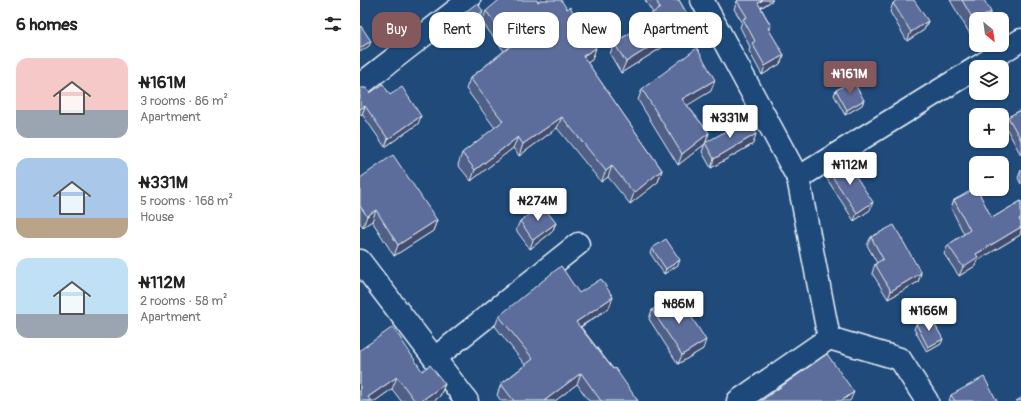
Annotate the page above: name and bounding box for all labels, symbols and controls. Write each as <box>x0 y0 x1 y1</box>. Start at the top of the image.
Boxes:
chip: Buy <box>372 12 421 48</box>
chip: Rent <box>429 12 485 48</box>
chip: Filters <box>493 12 559 48</box>
chip: New <box>567 12 621 48</box>
chip: Apartment <box>629 12 722 48</box>
north arrow <box>969 12 1009 52</box>
map controls <box>969 12 1009 196</box>
icon: filters <box>322 13 344 35</box>
text: 6 homes <box>16 14 77 35</box>
button: layers <box>969 60 1009 100</box>
pin: ₦161M <box>822 61 878 95</box>
text: ₦161M <box>833 66 867 82</box>
text: ₦161M <box>140 72 186 93</box>
icon: home <box>48 74 96 122</box>
text: 3 rooms · 86 m² <box>140 93 228 109</box>
pin: ₦331M <box>702 105 758 139</box>
button: + <box>969 108 1009 148</box>
text: Apartment <box>140 109 201 125</box>
text: ₦331M <box>712 110 748 126</box>
pin: ₦112M <box>822 152 878 186</box>
button: − <box>969 156 1009 196</box>
text: ₦112M <box>833 157 867 173</box>
text: ₦331M <box>140 172 188 193</box>
icon: home <box>48 174 96 222</box>
pin: ₦274M <box>510 188 566 222</box>
text: 5 rooms · 168 m² <box>140 193 233 209</box>
text: ₦274M <box>519 193 557 209</box>
text: House <box>140 209 174 225</box>
text: ₦112M <box>140 272 185 293</box>
icon: home <box>48 274 96 322</box>
pin: ₦86M <box>655 291 703 325</box>
text: 2 rooms · 58 m² <box>140 293 227 309</box>
text: ₦86M <box>663 296 695 312</box>
pin: ₦166M <box>901 298 957 332</box>
text: ₦166M <box>910 303 948 319</box>
text: Apartment <box>140 309 201 325</box>

